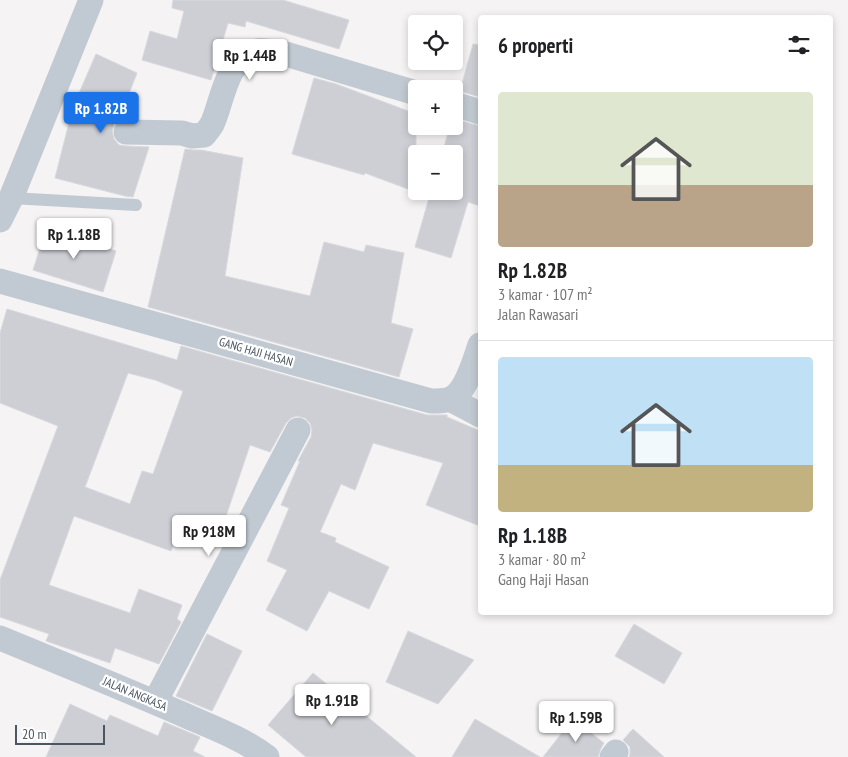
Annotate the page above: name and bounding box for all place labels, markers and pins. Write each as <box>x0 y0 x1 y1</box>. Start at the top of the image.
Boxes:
pin: Rp 1.44B <box>198 38 302 81</box>
pin: Rp 1.82B <box>49 92 153 134</box>
pin: Rp 1.18B <box>22 218 126 260</box>
pin: Rp 918M <box>163 514 255 557</box>
pin: Rp 1.91B <box>280 684 384 726</box>
pin: Rp 1.59B <box>524 700 628 743</box>

